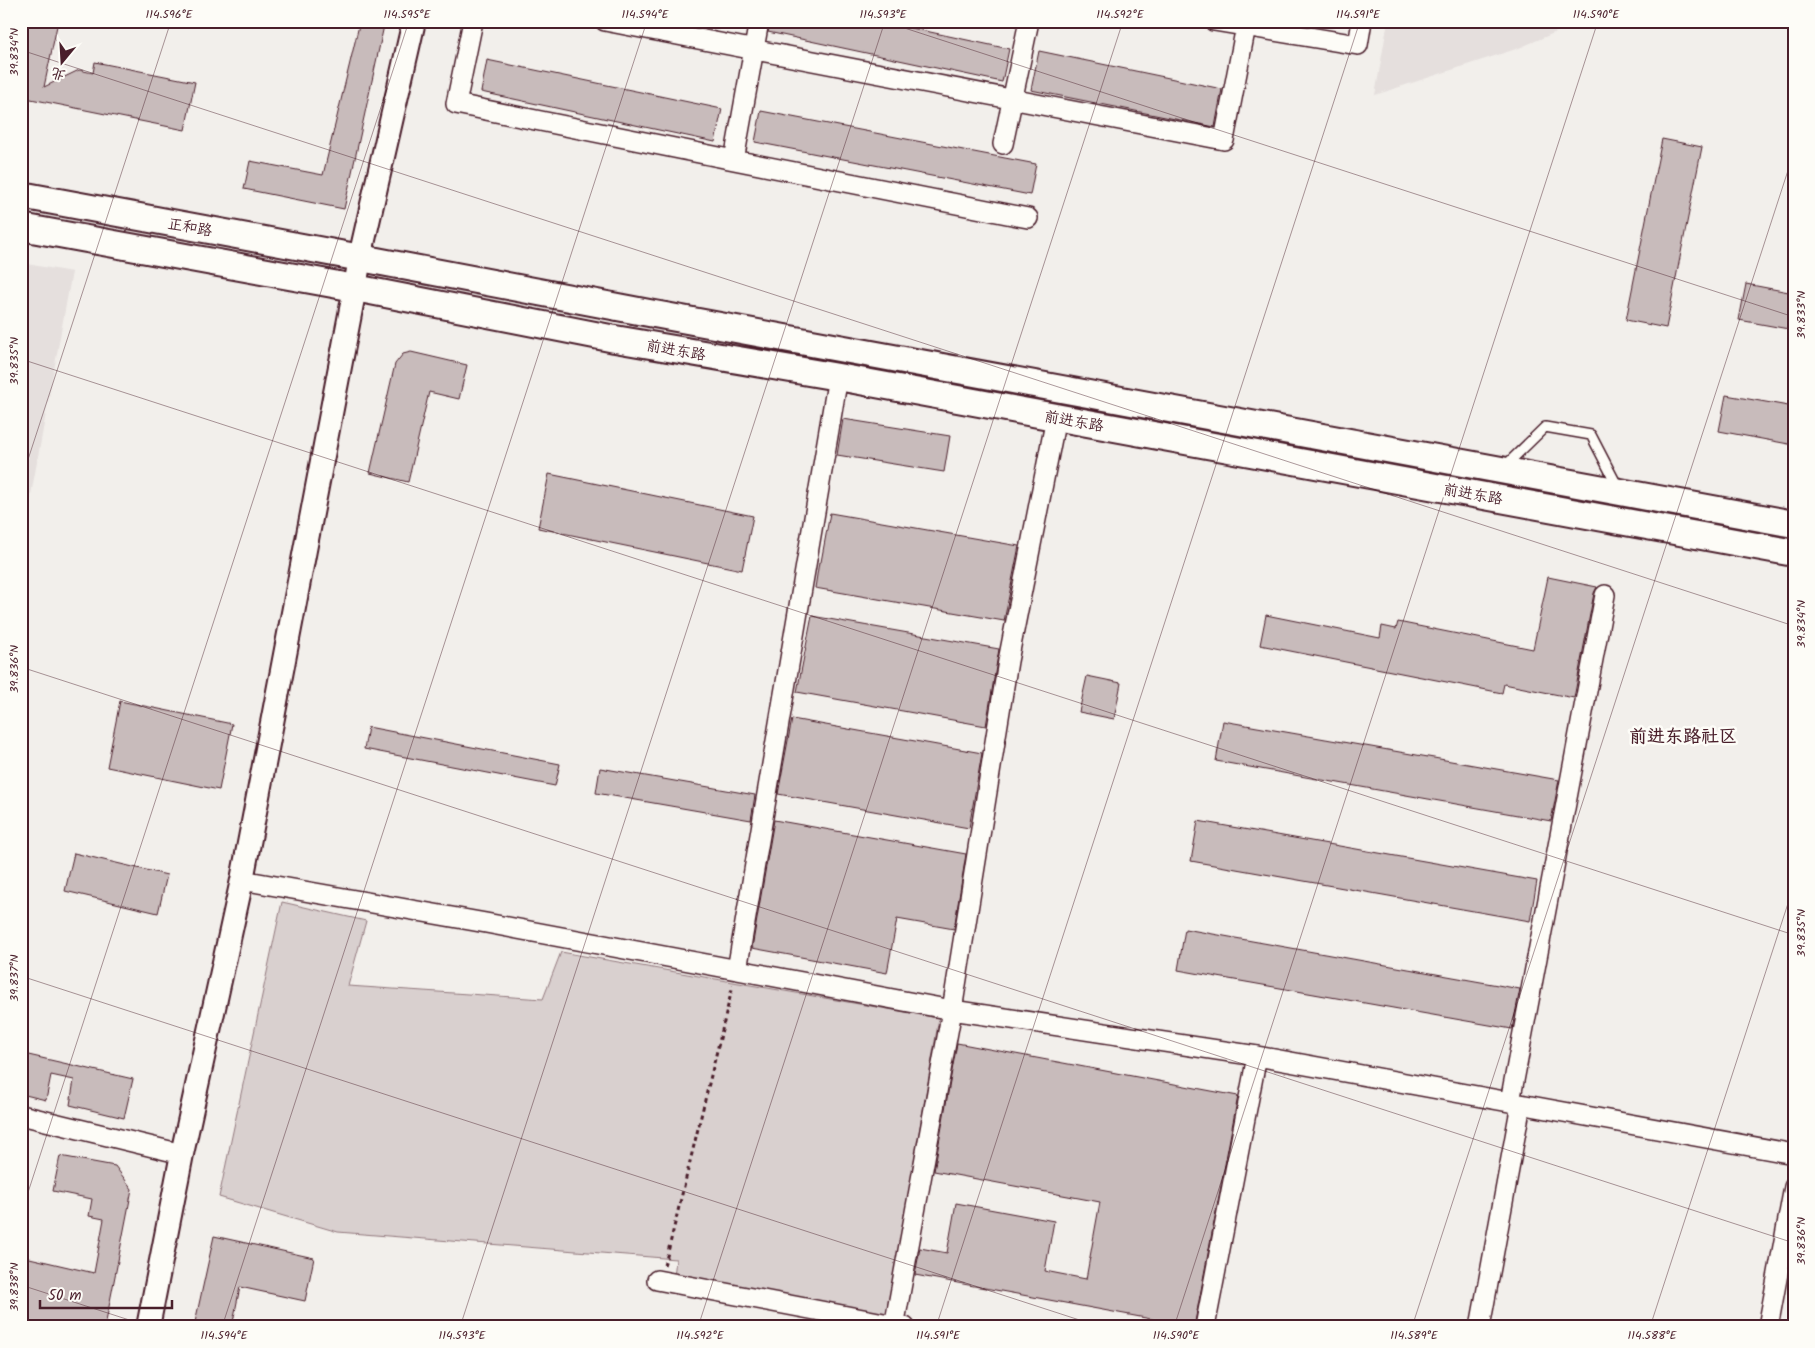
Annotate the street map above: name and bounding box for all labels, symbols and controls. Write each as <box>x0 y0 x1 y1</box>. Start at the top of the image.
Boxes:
text: 114.596°E <box>145 5 194 24</box>
text: 114.595°E <box>384 5 431 24</box>
text: 114.594°E <box>622 5 669 24</box>
text: 114.593°E <box>859 5 908 24</box>
text: 114.592°E <box>1096 5 1145 24</box>
text: 114.591°E <box>1336 5 1381 24</box>
text: 114.590°E <box>1573 5 1620 24</box>
text: 39.834°N <box>5 28 24 76</box>
north arrow <box>38 38 88 88</box>
text: 北 <box>48 61 68 86</box>
street label: 正和路 <box>166 212 214 244</box>
text: 39.833°N <box>1792 291 1811 339</box>
street label: 前进东路 <box>644 334 707 368</box>
text: 39.835°N <box>5 337 24 385</box>
street label: 前进东路 <box>1042 405 1105 439</box>
street label: 前进东路 <box>1441 478 1504 512</box>
text: 39.834°N <box>1792 600 1811 648</box>
text: 39.836°N <box>5 645 24 693</box>
district label: 前进东路社区 <box>1629 723 1737 752</box>
text: 39.835°N <box>1792 909 1811 957</box>
text: 39.837°N <box>5 954 24 1002</box>
text: 39.836°N <box>1792 1217 1811 1265</box>
text: 39.838°N <box>5 1262 24 1312</box>
scale bar <box>40 1278 172 1310</box>
text: 50 m <box>48 1284 82 1308</box>
text: 114.594°E <box>201 1326 248 1345</box>
text: 114.593°E <box>438 1326 487 1345</box>
text: 114.592°E <box>676 1326 725 1345</box>
text: 114.591°E <box>916 1326 961 1345</box>
text: 114.590°E <box>1153 1326 1200 1345</box>
text: 114.589°E <box>1390 1326 1439 1345</box>
text: 114.588°E <box>1628 1326 1677 1345</box>

